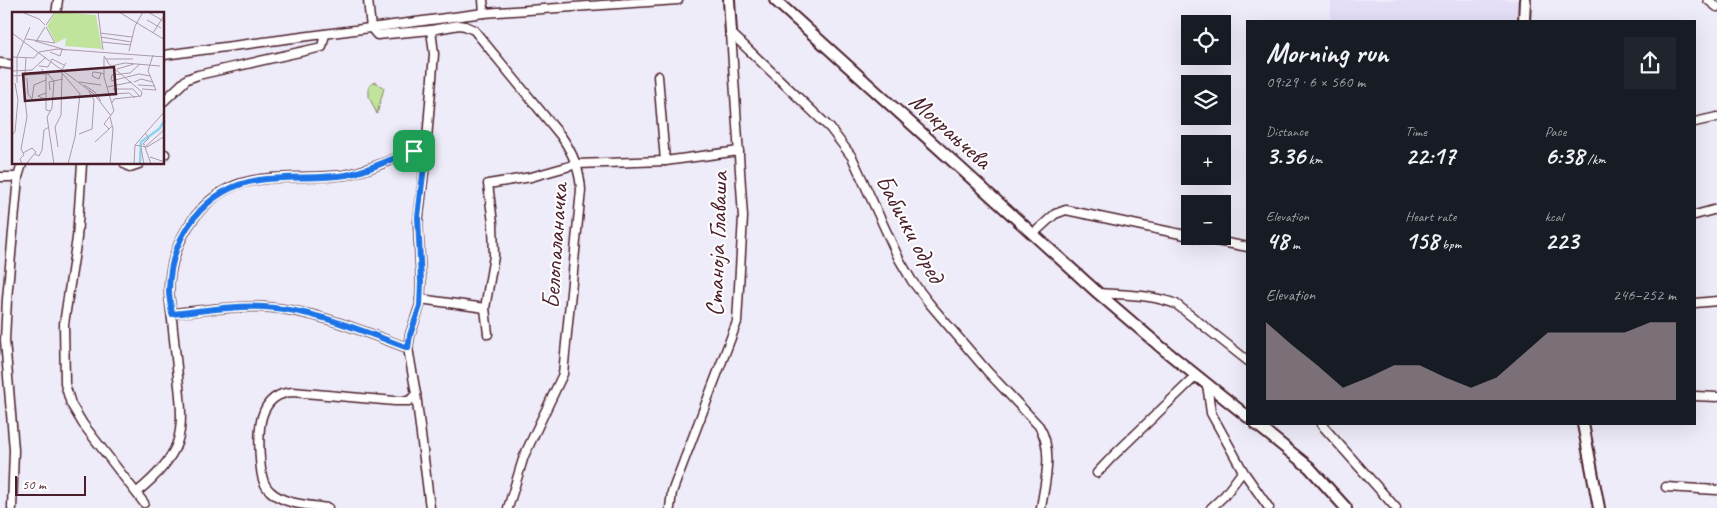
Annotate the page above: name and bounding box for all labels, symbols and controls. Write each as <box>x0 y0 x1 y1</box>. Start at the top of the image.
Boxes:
inset map <box>12 12 165 165</box>
map controls <box>1181 15 1231 245</box>
button: locate <box>1181 15 1231 65</box>
text: Morning run <box>1266 35 1388 70</box>
button: share <box>1624 37 1676 89</box>
text: 09:29 · 6 × 560 m <box>1266 72 1365 92</box>
button: layers <box>1181 75 1231 125</box>
street label: Мокрањчева <box>902 85 1000 177</box>
text: Distance <box>1266 123 1308 140</box>
text: Time <box>1405 123 1427 140</box>
text: Pace <box>1545 123 1566 140</box>
pin <box>393 130 435 172</box>
button: + <box>1181 135 1231 185</box>
icon: arrive <box>400 137 428 165</box>
text: 3.36 <box>1266 140 1305 172</box>
text: 22:17 <box>1405 140 1455 172</box>
text: 6:38 <box>1545 140 1584 172</box>
text: km <box>1305 151 1322 168</box>
text: /km <box>1584 151 1606 168</box>
street label: Станоја Главаша <box>698 169 736 317</box>
street label: Бабички одред <box>868 169 953 291</box>
street label: Белопаланачка <box>535 180 576 310</box>
button: − <box>1181 195 1231 245</box>
text: Elevation <box>1266 208 1309 225</box>
text: Heart rate <box>1405 208 1456 225</box>
text: kcal <box>1545 208 1563 225</box>
text: 48 <box>1266 225 1289 257</box>
text: 158 <box>1405 225 1439 257</box>
text: 223 <box>1545 225 1578 257</box>
text: m <box>1289 236 1300 253</box>
text: bpm <box>1439 236 1461 253</box>
text: Elevation <box>1266 285 1315 305</box>
text: 246–252 m <box>1613 285 1676 305</box>
scale bar <box>15 473 86 496</box>
text: 50 m <box>22 476 46 493</box>

